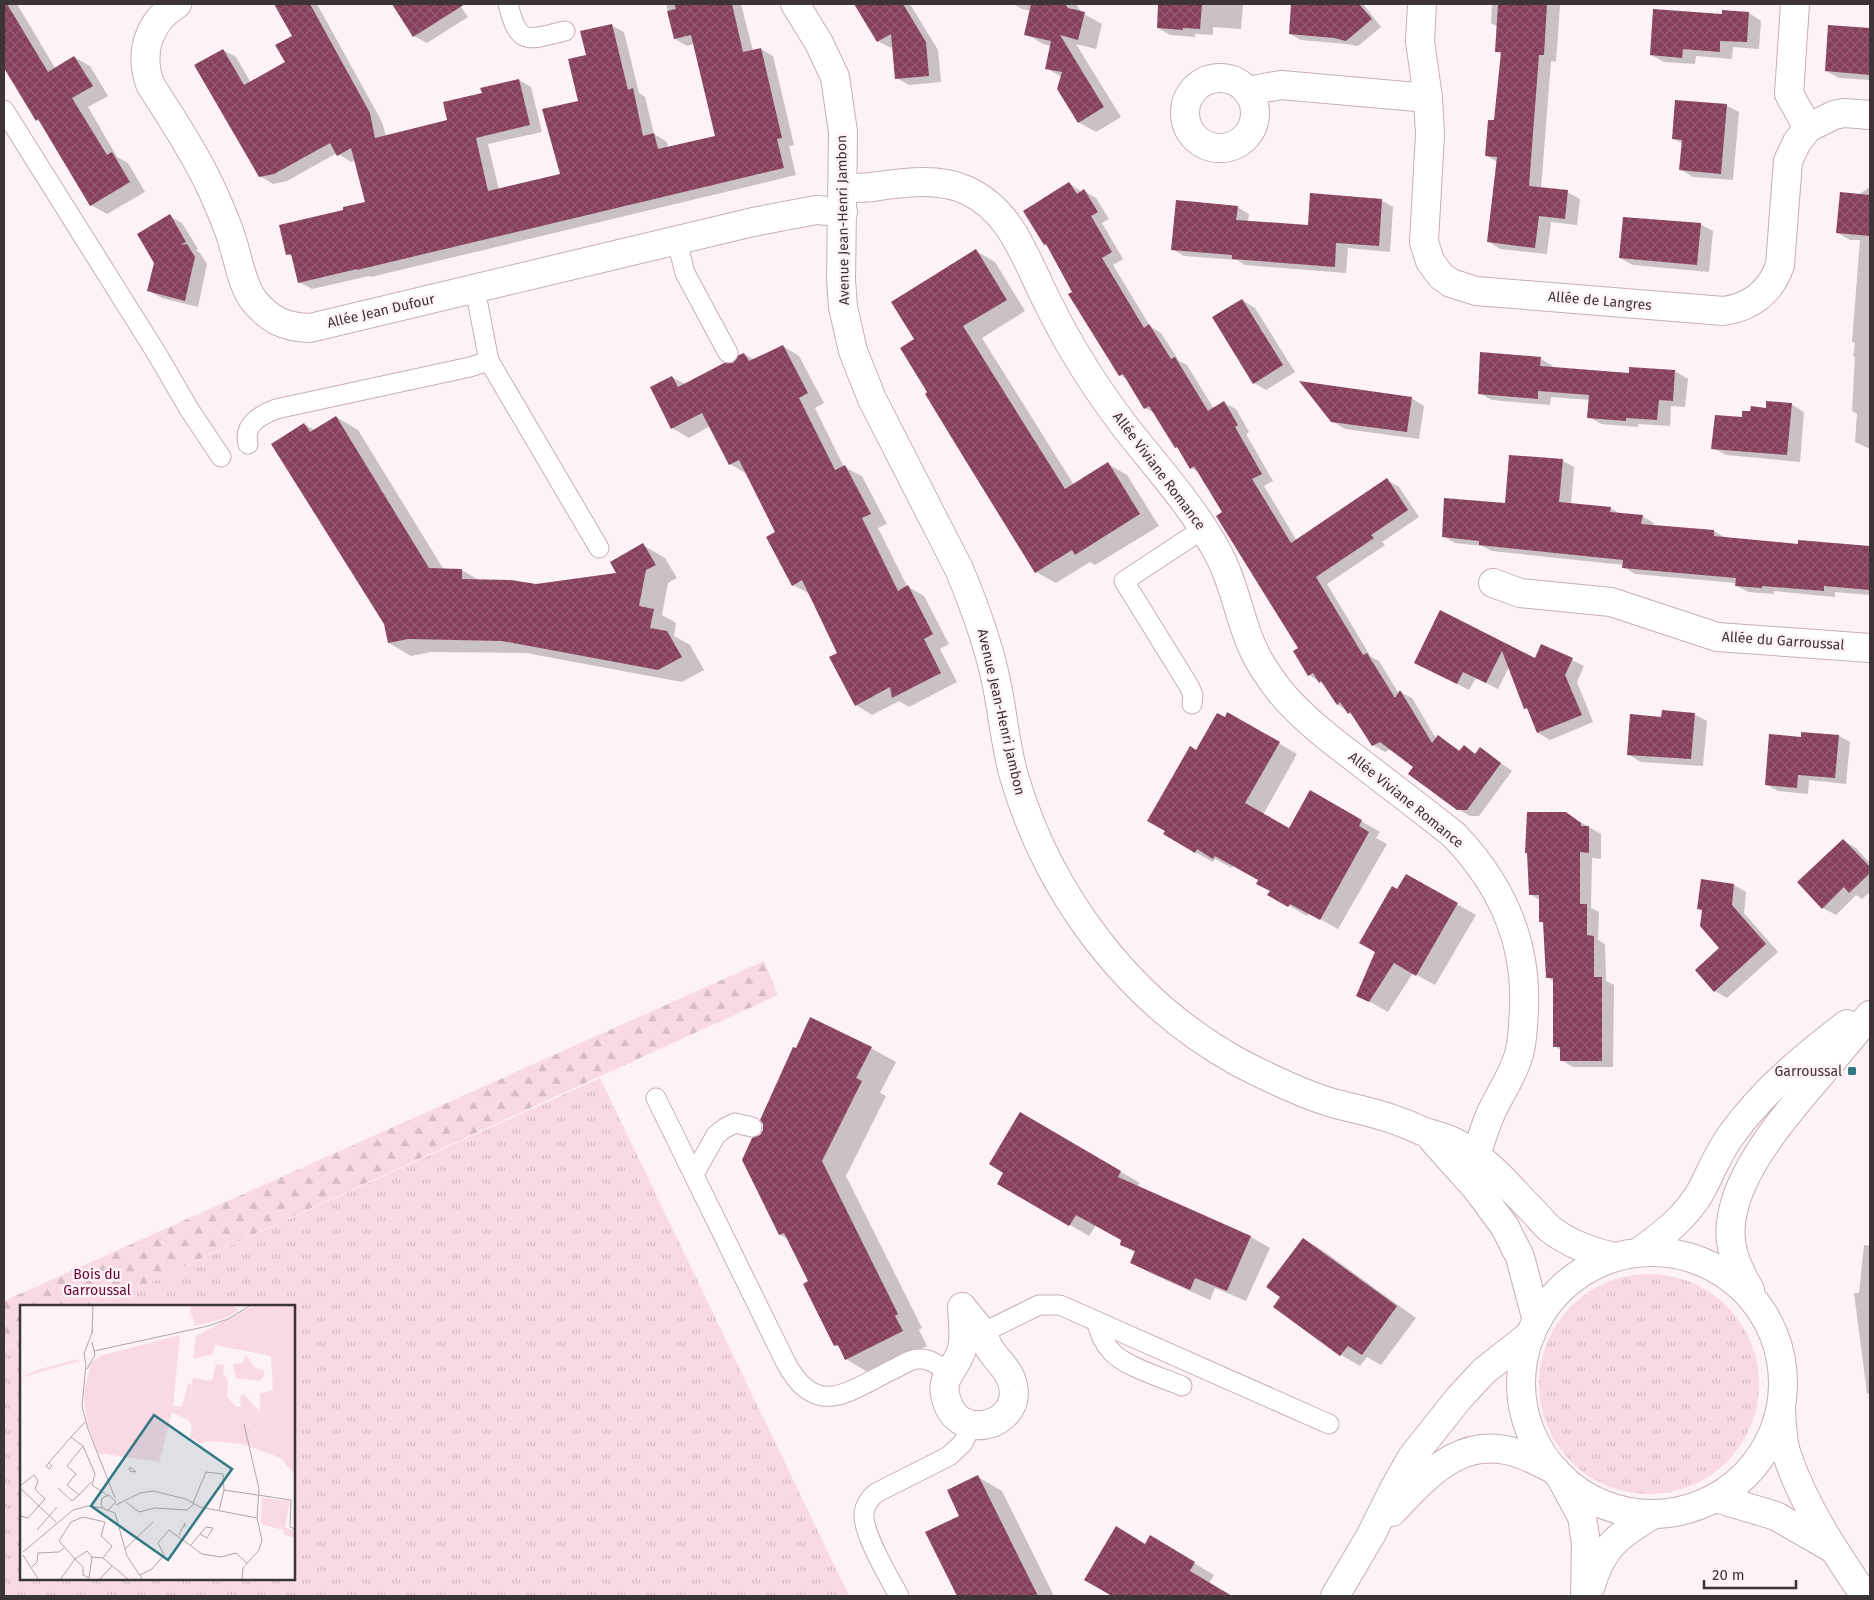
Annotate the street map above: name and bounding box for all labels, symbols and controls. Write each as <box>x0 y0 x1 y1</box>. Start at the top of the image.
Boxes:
street label: Avenue Jean-Henri Jambon <box>833 135 853 305</box>
street label: Allée de Langres <box>1547 288 1653 314</box>
street label: Allée Jean Dufour <box>326 290 437 332</box>
street label: Allée Viviane Romance <box>1109 409 1209 533</box>
street label: Avenue Jean-Henri Jambon <box>974 627 1028 797</box>
street label: Allée du Garroussal <box>1721 628 1845 654</box>
street label: Allée Viviane Romance <box>1345 748 1467 852</box>
place label: Garroussal <box>1774 1063 1842 1080</box>
marker: Garroussal <box>1846 1065 1858 1077</box>
park label: Bois du Garroussal <box>63 1266 131 1299</box>
inset map <box>20 1305 295 1580</box>
scale bar <box>1704 1558 1796 1590</box>
text: 20 m <box>1712 1566 1745 1584</box>

